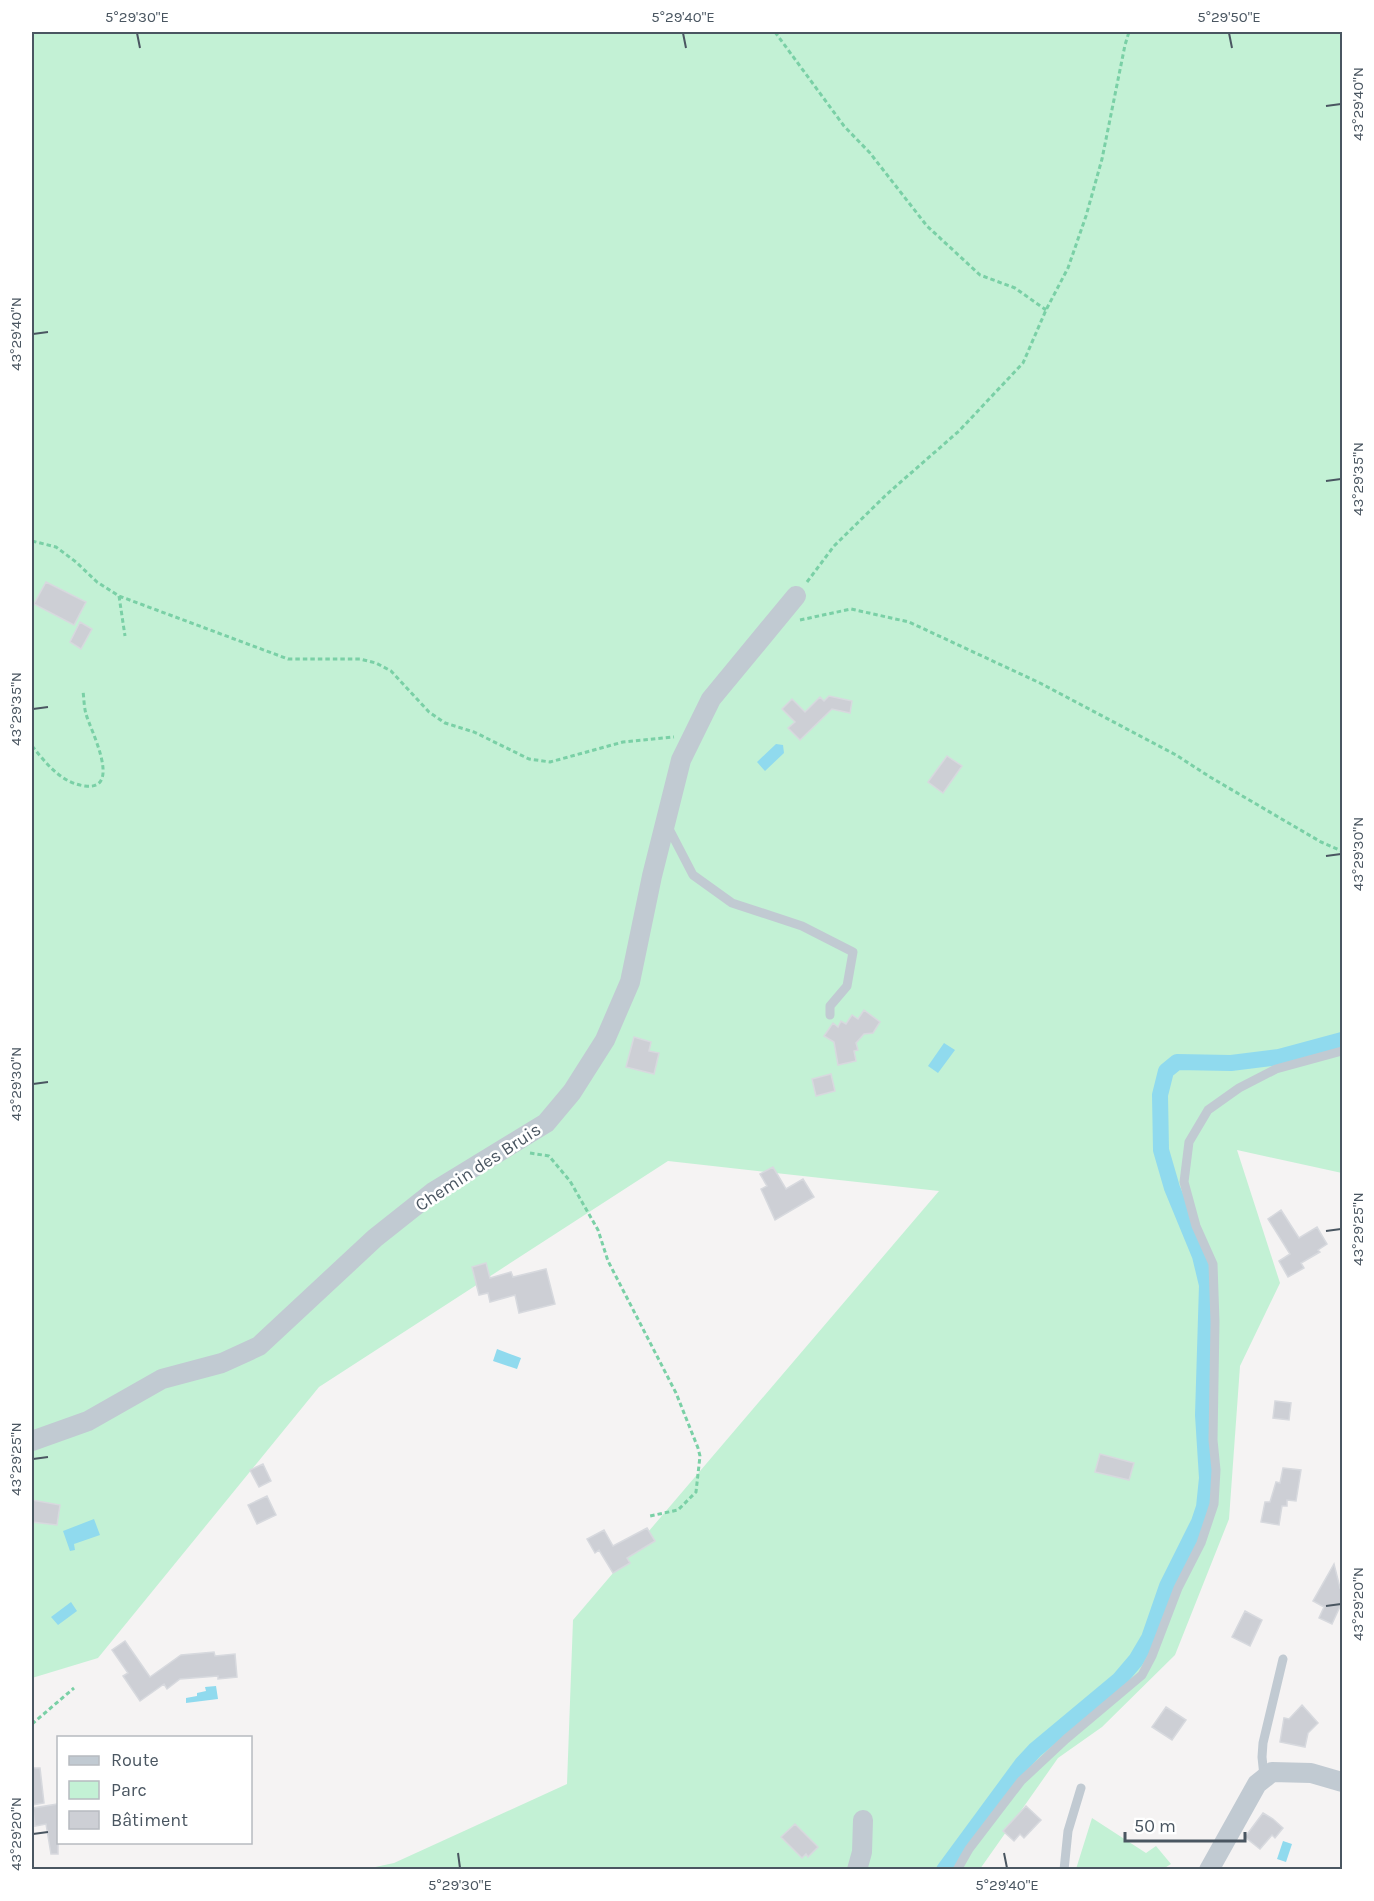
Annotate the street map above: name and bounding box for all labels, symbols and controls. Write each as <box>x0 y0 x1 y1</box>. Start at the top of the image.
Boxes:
text: 5°29'30"E <box>105 8 169 26</box>
text: 5°29'40"E <box>651 8 715 26</box>
text: 5°29'50"E <box>1197 8 1261 26</box>
text: 43°29'40"N <box>1349 67 1367 141</box>
text: 43°29'40"N <box>7 297 25 371</box>
text: 43°29'35"N <box>1349 442 1367 516</box>
text: 43°29'35"N <box>7 672 25 746</box>
text: 43°29'30"N <box>1349 817 1367 891</box>
text: 43°29'30"N <box>7 1047 25 1121</box>
street label: Chemin des Bruis <box>411 1118 545 1216</box>
text: 43°29'25"N <box>1349 1192 1367 1266</box>
text: 43°29'25"N <box>7 1422 25 1496</box>
text: 43°29'20"N <box>1349 1567 1367 1641</box>
legend <box>57 1736 252 1844</box>
text: Route <box>111 1749 159 1771</box>
text: Parc <box>111 1779 147 1801</box>
text: 43°29'20"N <box>7 1797 25 1871</box>
scale bar <box>1125 1805 1245 1843</box>
text: Bâtiment <box>111 1809 188 1831</box>
text: 50 m <box>1134 1815 1176 1837</box>
text: 5°29'30"E <box>428 1876 492 1894</box>
text: 5°29'40"E <box>975 1876 1039 1894</box>

